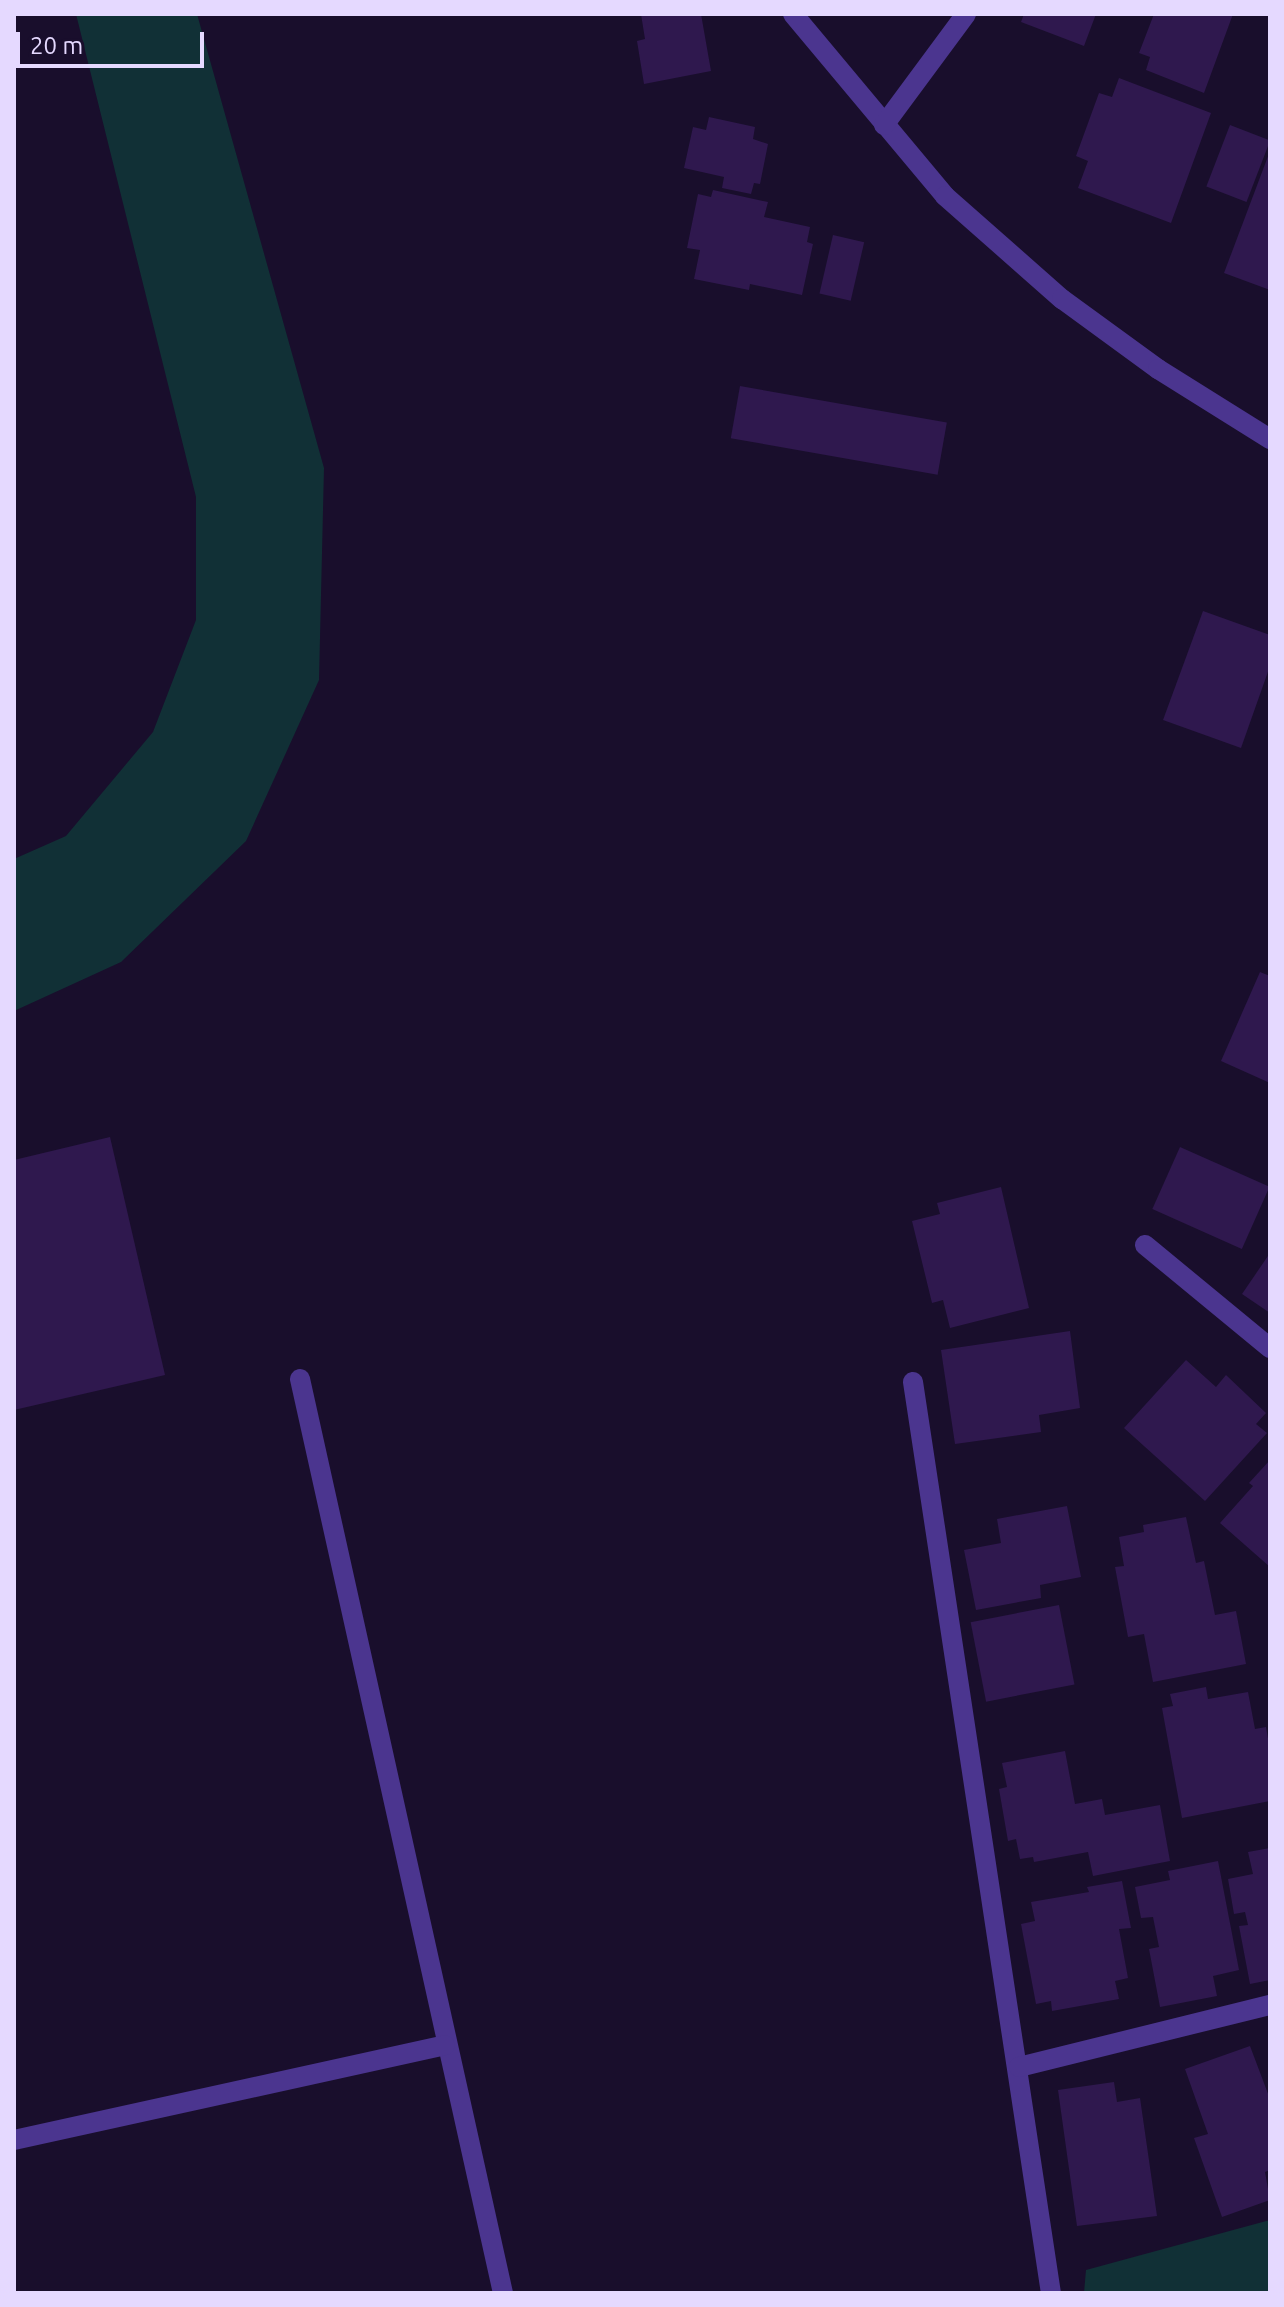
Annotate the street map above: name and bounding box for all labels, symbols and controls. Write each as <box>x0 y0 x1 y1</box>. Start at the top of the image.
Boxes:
scale bar <box>20 16 208 66</box>
text: 20 m <box>30 32 83 59</box>

